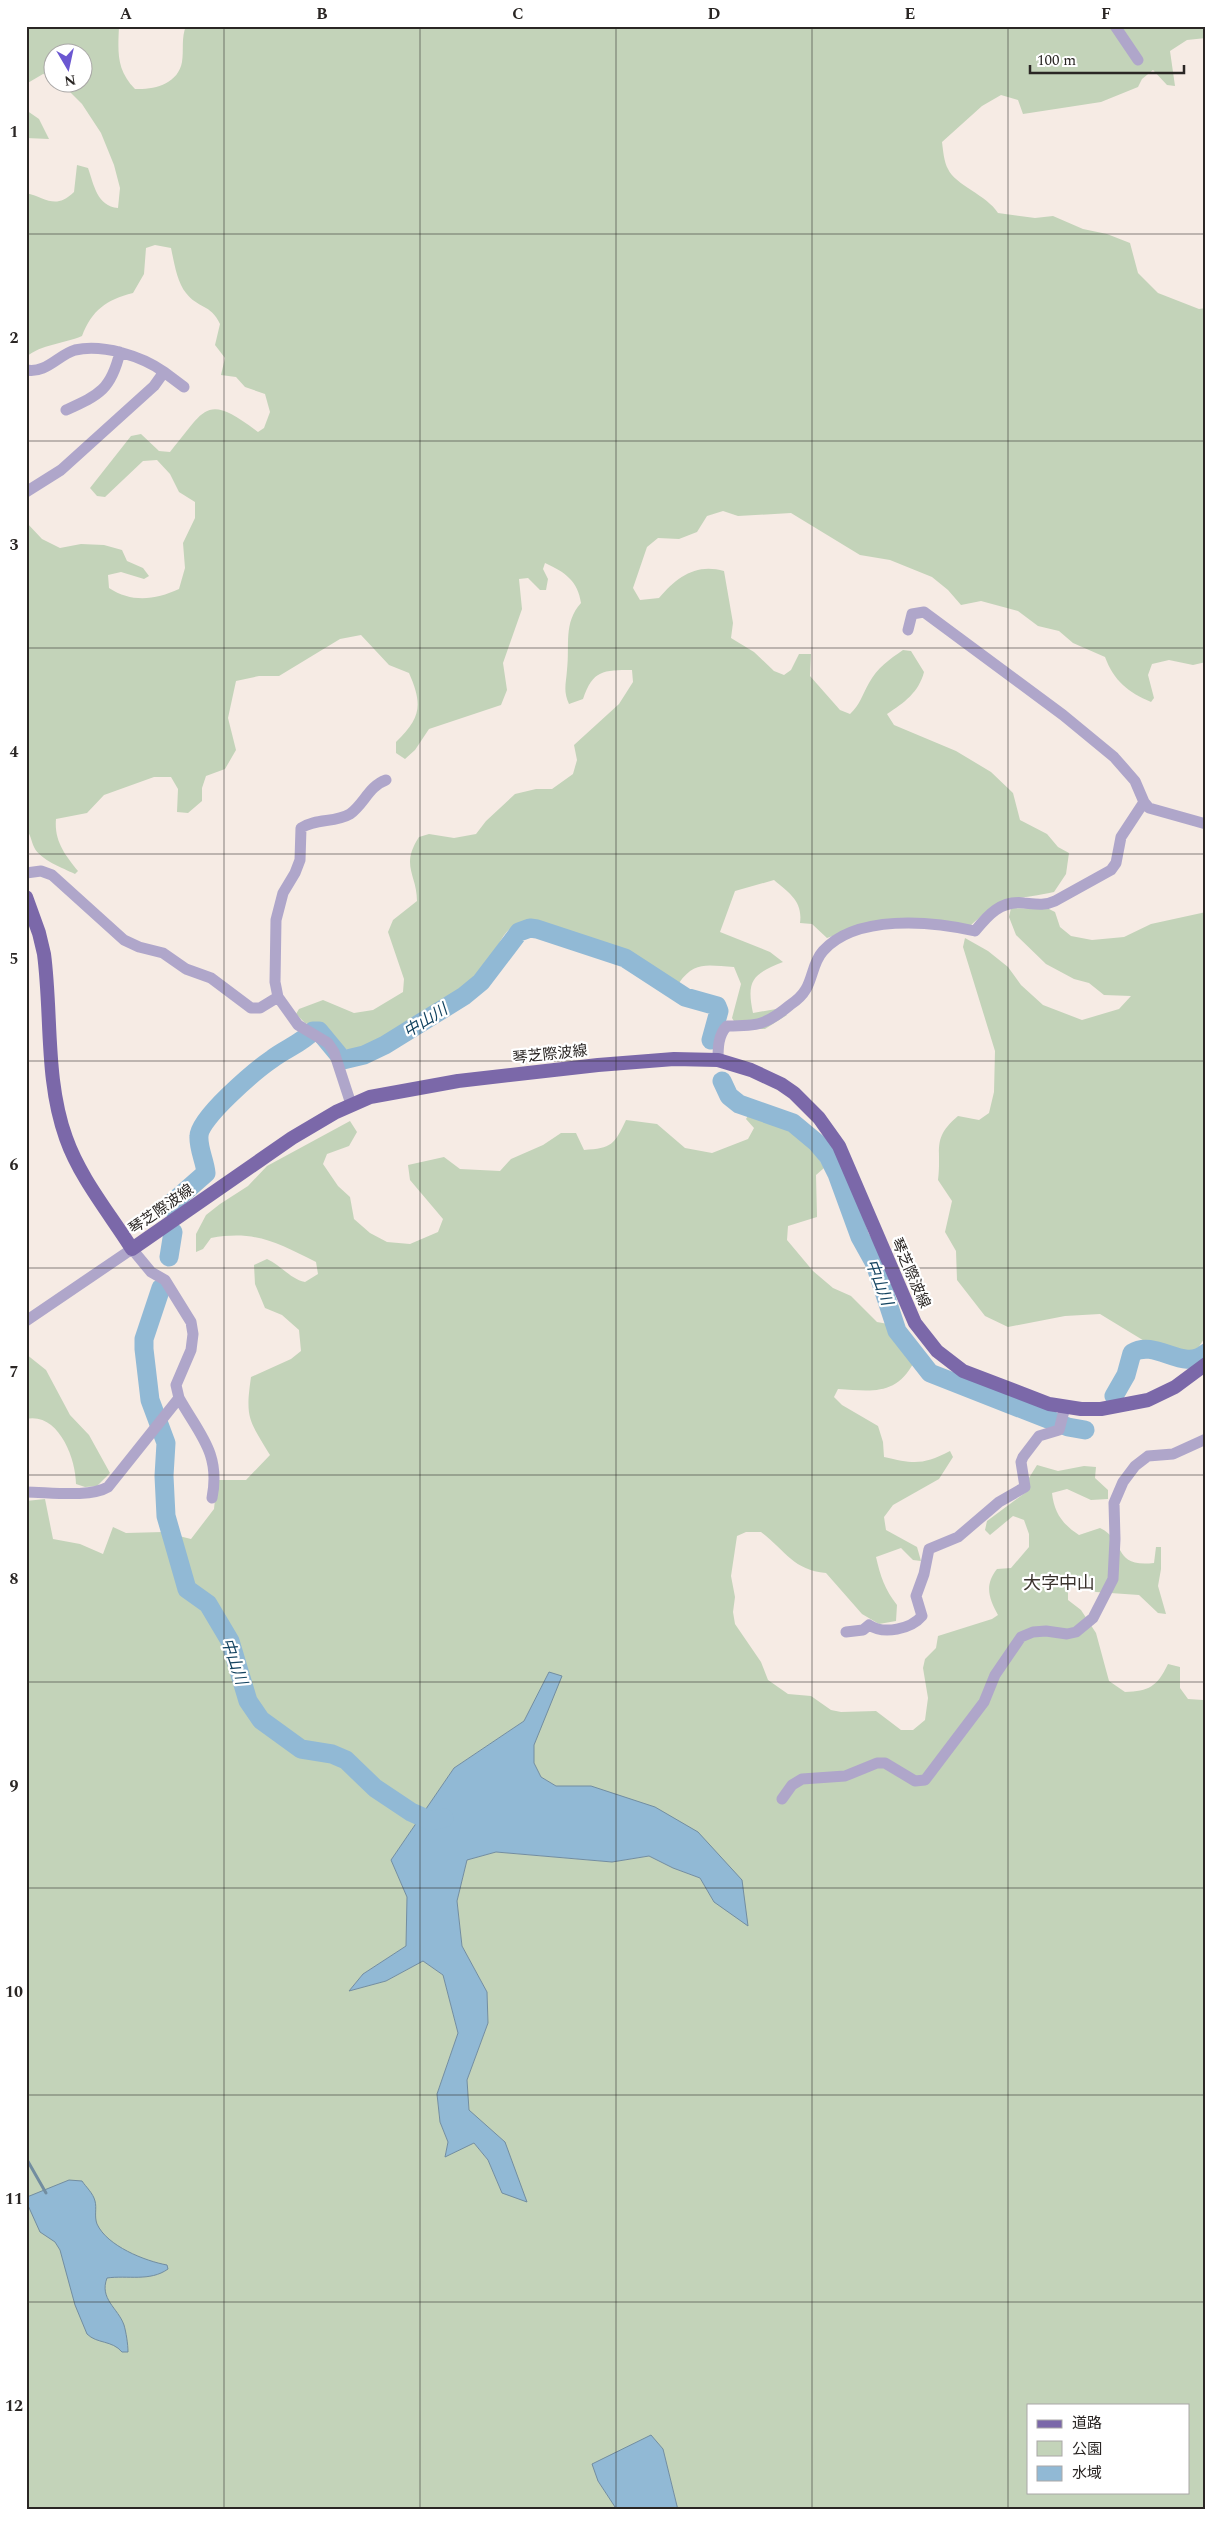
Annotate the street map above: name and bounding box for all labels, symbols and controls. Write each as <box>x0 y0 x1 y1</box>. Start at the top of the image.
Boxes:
text: A <box>120 2 133 26</box>
text: B <box>316 2 328 26</box>
text: C <box>512 2 524 26</box>
text: D <box>708 2 721 26</box>
text: E <box>905 2 915 26</box>
text: F <box>1101 2 1111 26</box>
north arrow <box>42 42 92 92</box>
scale bar <box>1030 42 1183 74</box>
text: 100 m <box>1037 49 1076 72</box>
text: N <box>63 69 77 92</box>
text: 1 <box>10 120 18 144</box>
text: 2 <box>10 326 19 350</box>
text: 3 <box>10 533 19 557</box>
text: 4 <box>10 740 19 764</box>
text: 5 <box>10 947 18 971</box>
water label: 中山川 <box>399 997 454 1044</box>
street label: 琴芝際波線 <box>512 1039 589 1070</box>
text: 6 <box>10 1153 19 1177</box>
street label: 琴芝際波線 <box>124 1178 199 1240</box>
street label: 琴芝際波線 <box>885 1234 936 1312</box>
water label: 中山川 <box>859 1256 900 1311</box>
text: 7 <box>10 1360 19 1384</box>
text: 8 <box>10 1567 19 1591</box>
district label: 大字中山 <box>1023 1570 1095 1597</box>
water label: 中山川 <box>215 1635 254 1690</box>
text: 9 <box>10 1774 19 1798</box>
text: 10 <box>5 1980 23 2004</box>
text: 11 <box>5 2187 23 2211</box>
text: 12 <box>5 2394 23 2418</box>
legend <box>1027 2404 1190 2494</box>
text: 道路 <box>1072 2412 1102 2435</box>
text: 公園 <box>1072 2438 1102 2461</box>
text: 水域 <box>1072 2462 1102 2485</box>

